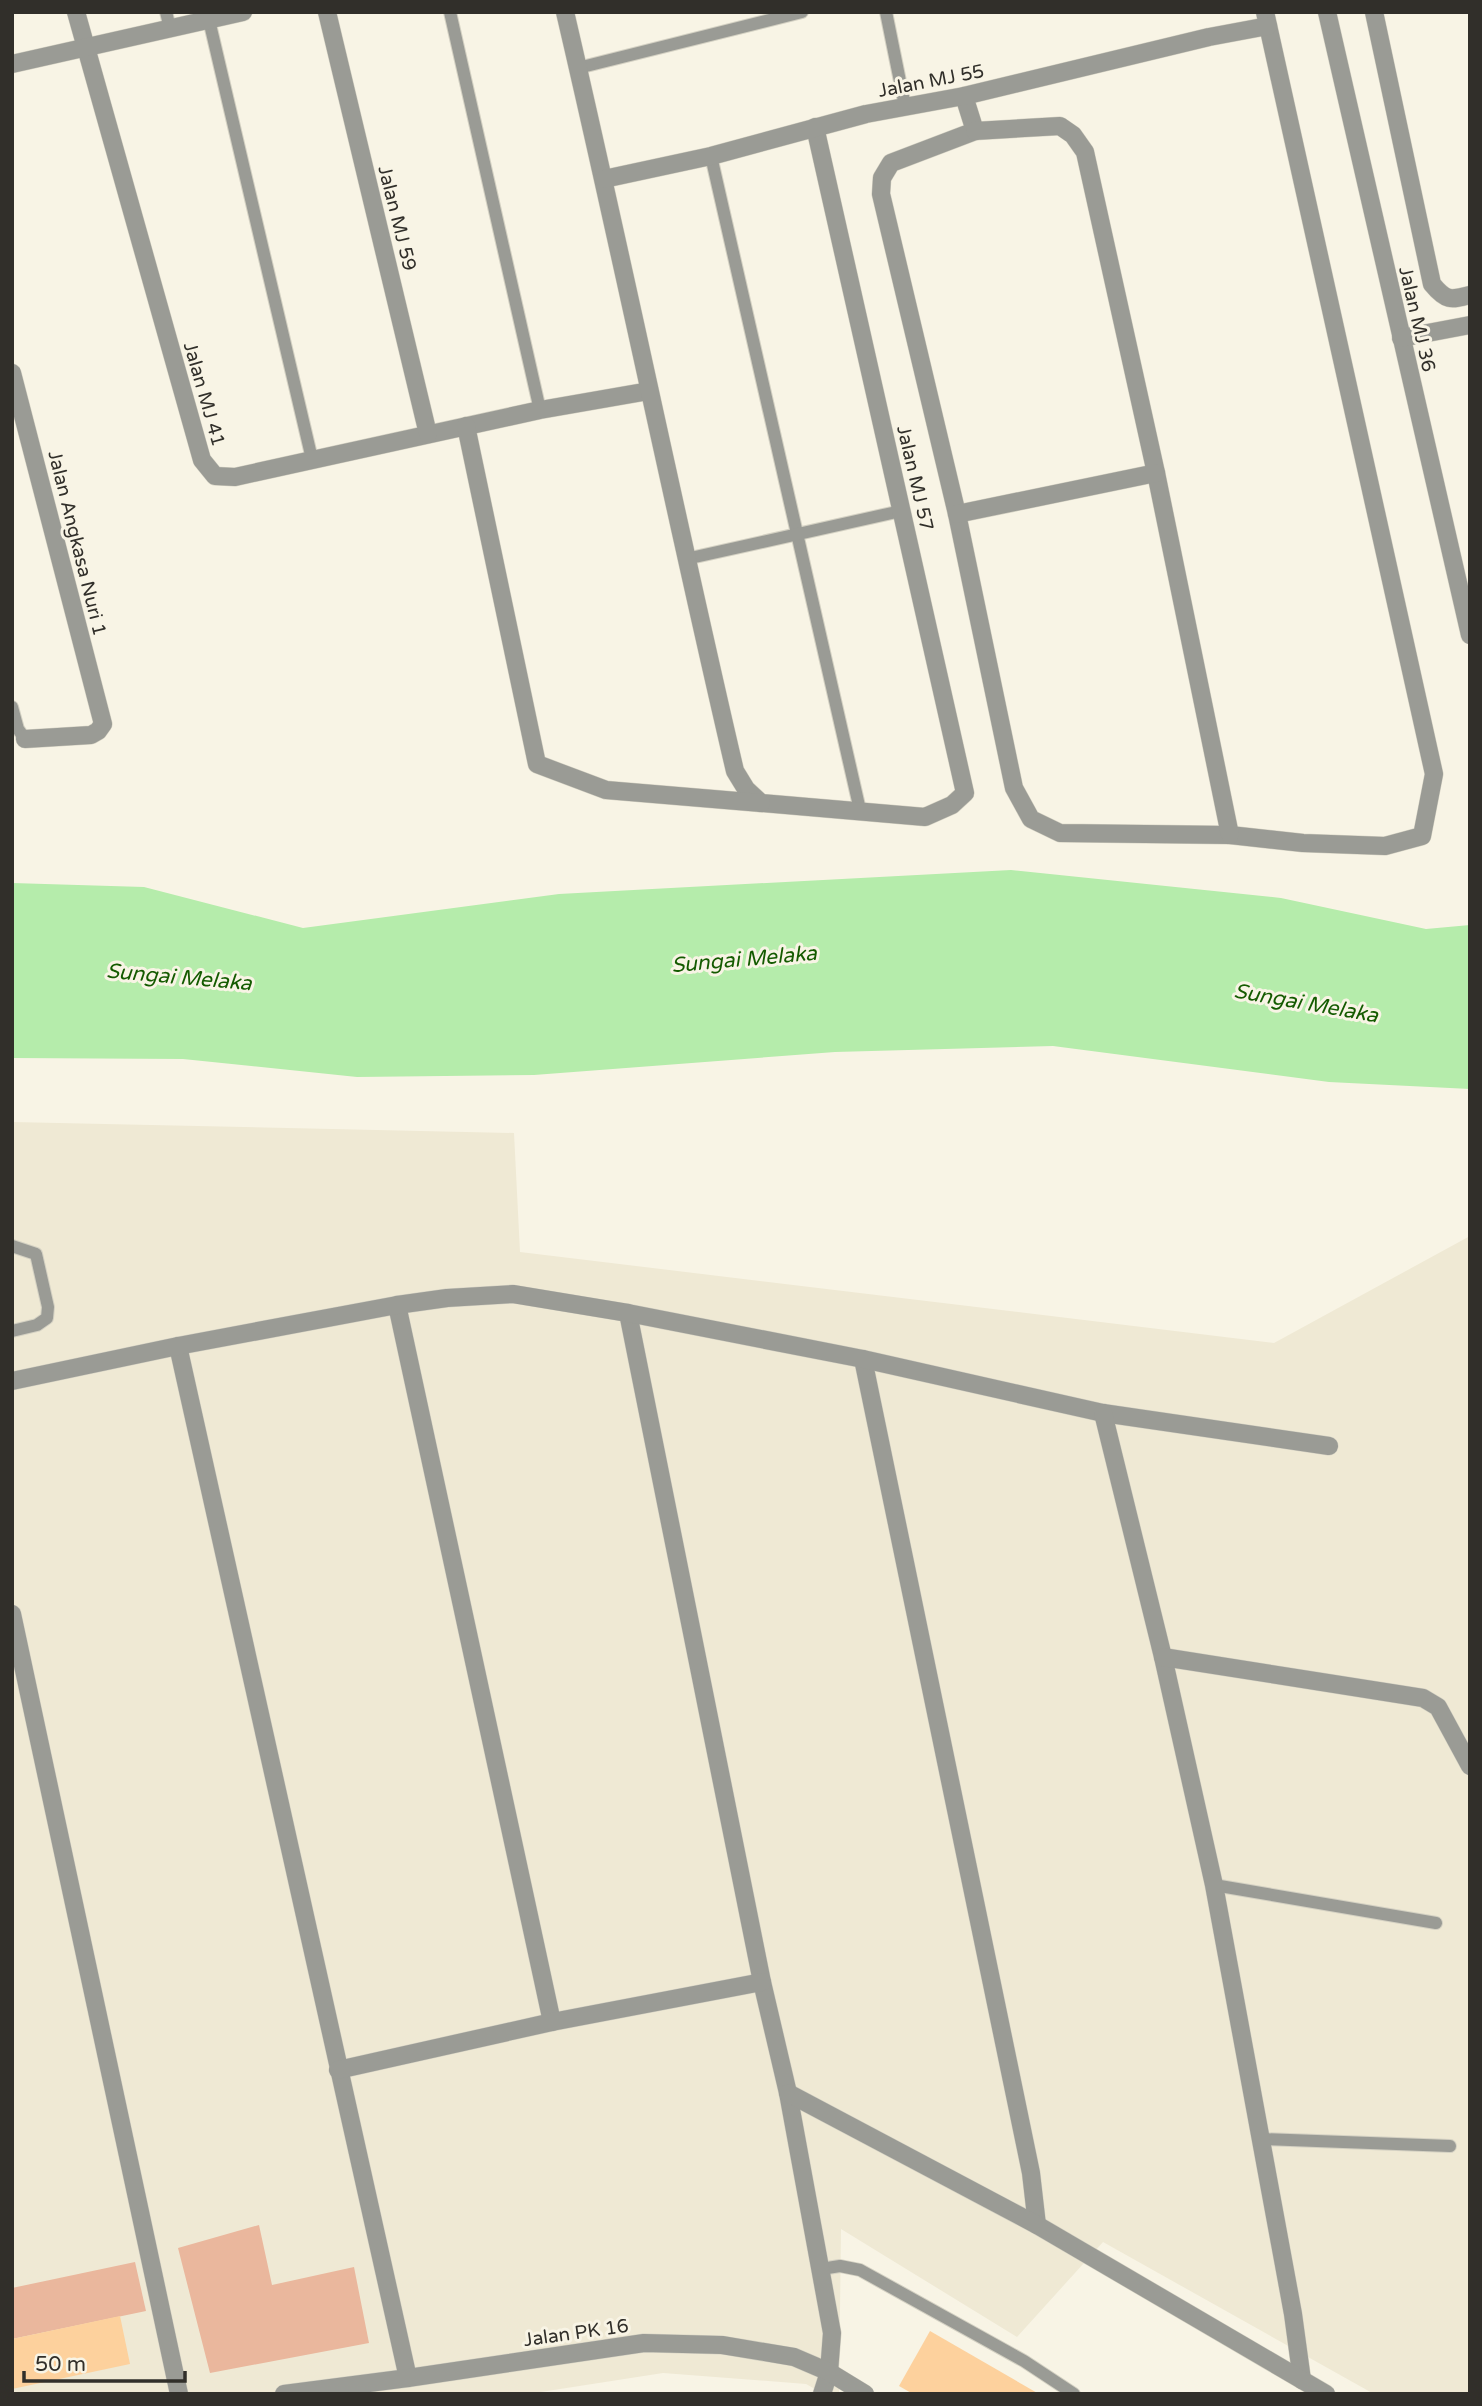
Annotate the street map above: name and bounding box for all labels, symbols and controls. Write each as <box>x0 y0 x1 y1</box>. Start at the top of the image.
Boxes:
street label: Jalan MJ 55 <box>876 60 986 102</box>
street label: Jalan MJ 59 <box>373 163 421 273</box>
street label: Jalan MJ 36 <box>1394 264 1440 374</box>
street label: Jalan MJ 41 <box>179 340 229 449</box>
street label: Jalan MJ 57 <box>892 423 938 533</box>
street label: Jalan Angkasa Nuri 1 <box>43 448 111 638</box>
water label: Sungai Melaka <box>670 941 819 978</box>
water label: Sungai Melaka <box>105 959 254 996</box>
water label: Sungai Melaka <box>1232 979 1381 1029</box>
street label: Jalan PK 16 <box>522 2315 630 2351</box>
scale bar <box>24 2340 186 2384</box>
text: 50 m <box>35 2352 86 2377</box>

